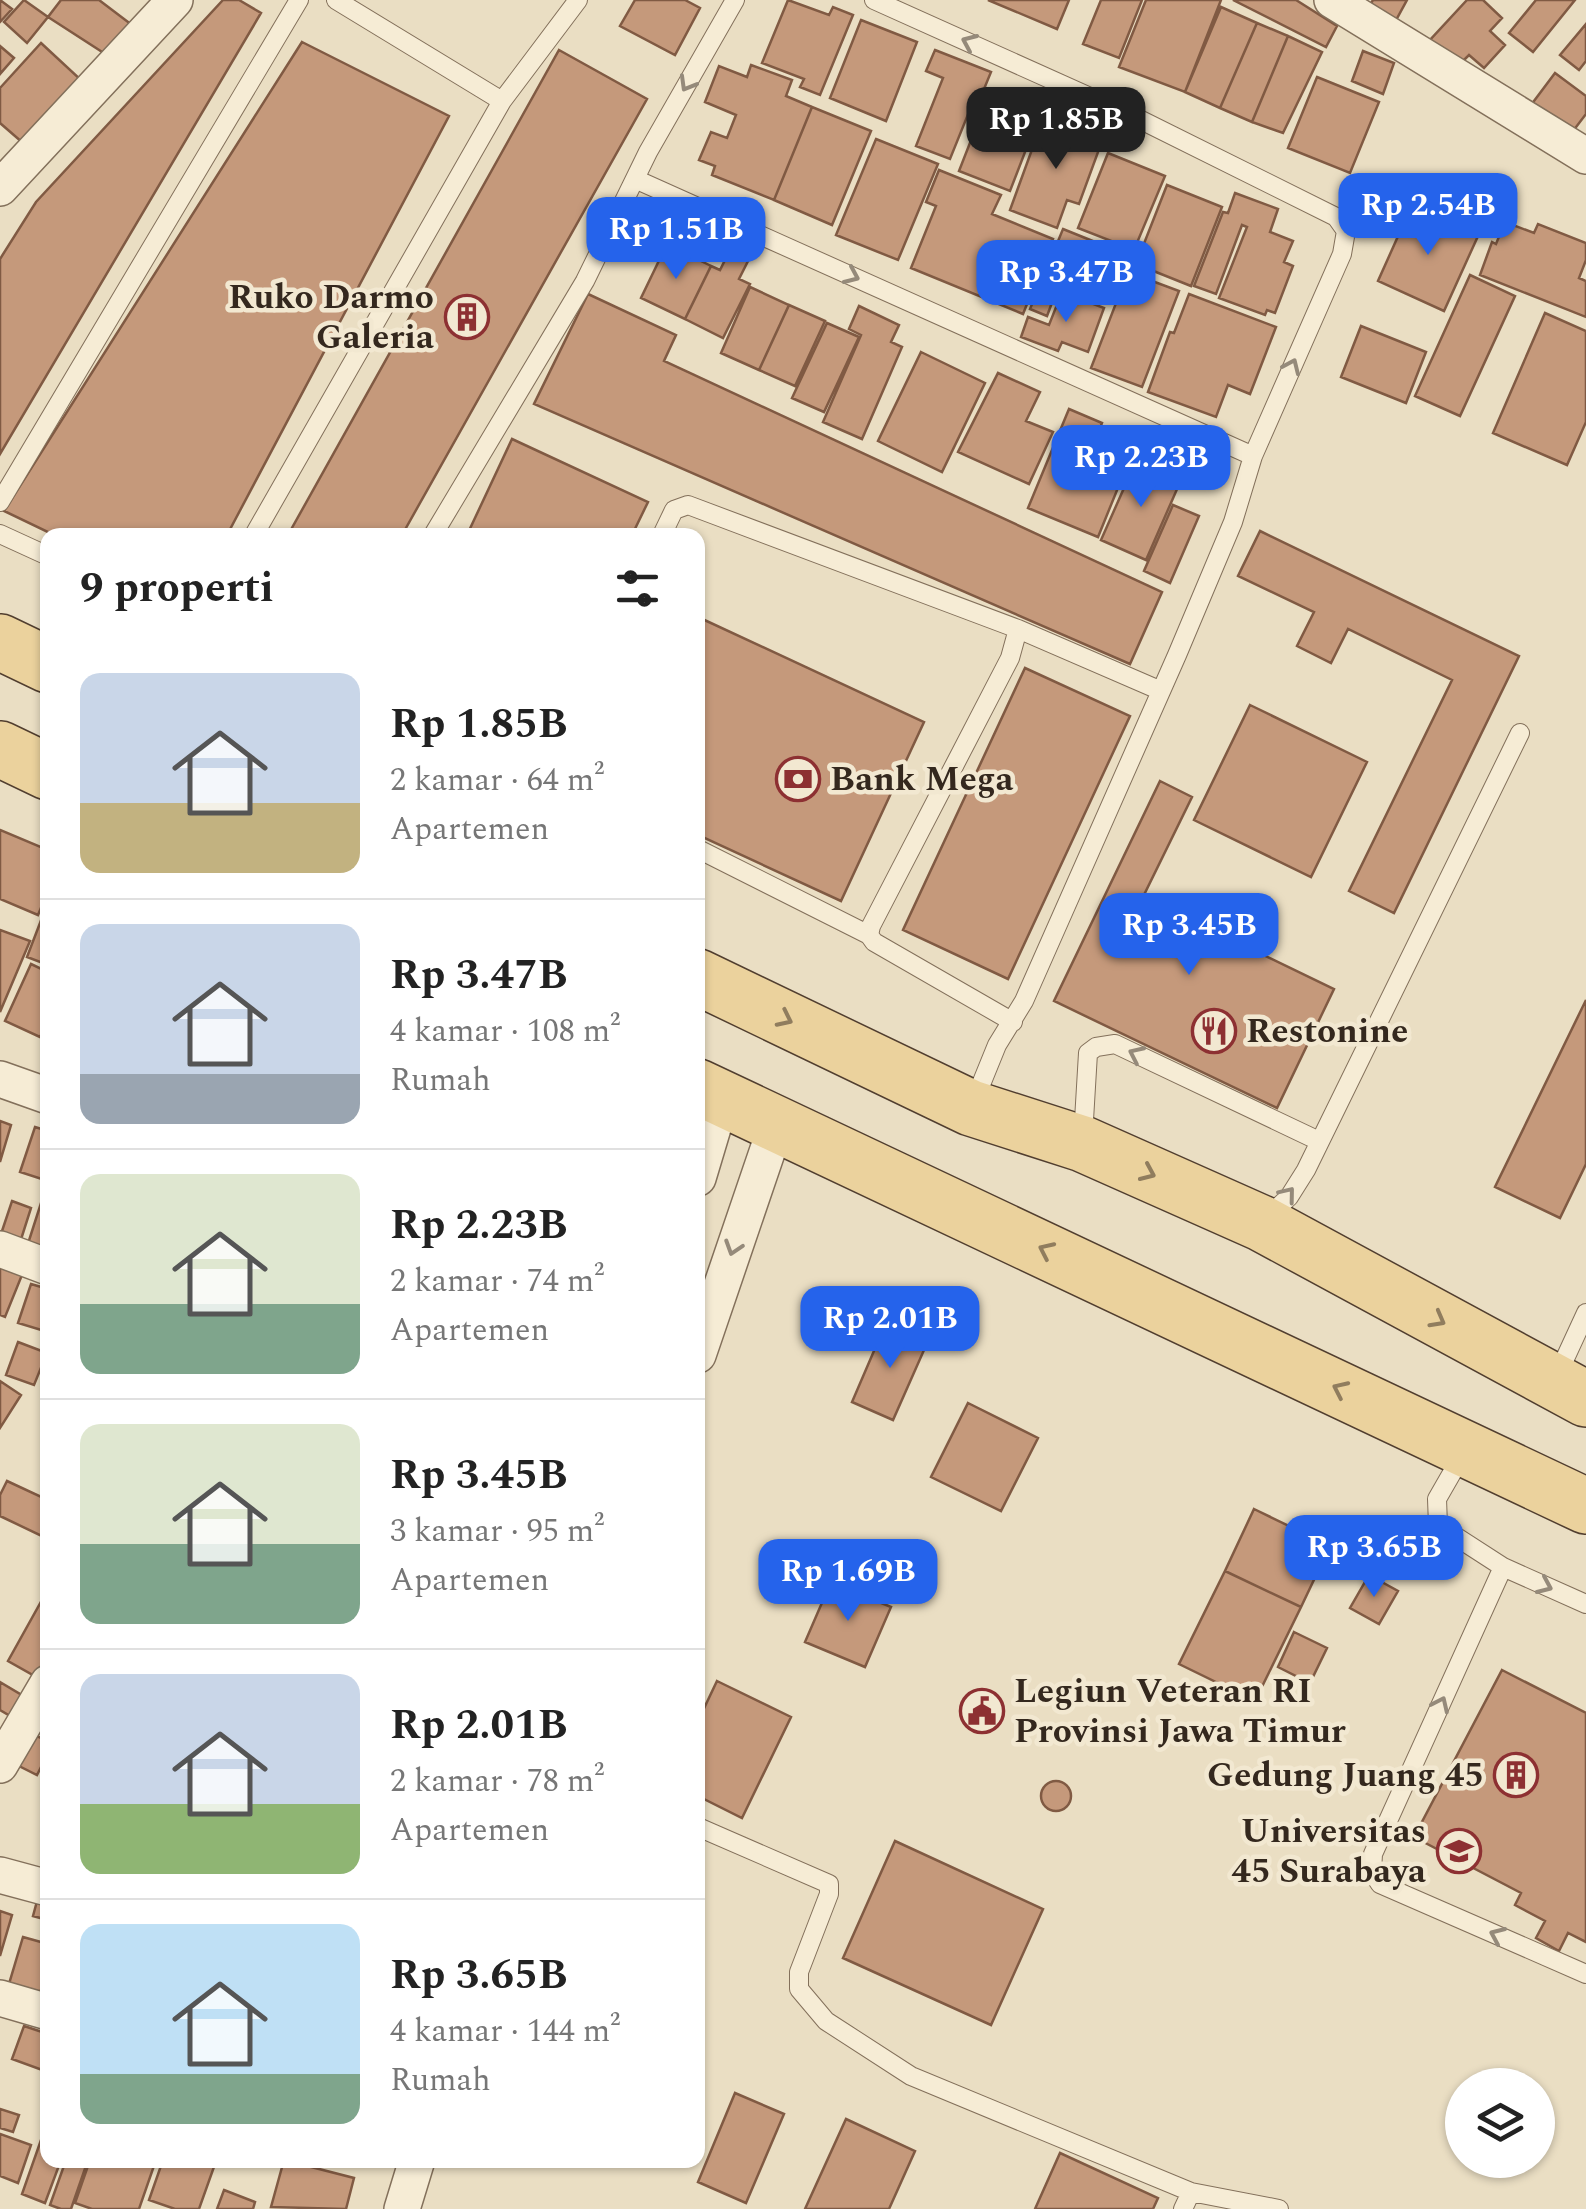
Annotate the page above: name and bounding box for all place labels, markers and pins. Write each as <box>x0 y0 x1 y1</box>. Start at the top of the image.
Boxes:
pin: Rp 1.85B <box>953 87 1159 172</box>
pin: Rp 2.54B <box>1325 173 1531 258</box>
pin: Rp 1.51B <box>573 197 779 282</box>
pin: Rp 3.47B <box>963 240 1169 325</box>
place label: Ruko Darmo Galeria <box>228 271 434 364</box>
building icon: Ruko Darmo Galeria <box>444 294 490 340</box>
pin: Rp 2.23B <box>1038 425 1244 510</box>
place label: Bank Mega <box>830 753 1014 806</box>
bank icon: Bank Mega <box>775 756 821 802</box>
pin: Rp 3.45B <box>1086 893 1292 978</box>
place label: Restonine <box>1246 1005 1408 1058</box>
restaurant icon: Restonine <box>1191 1008 1237 1054</box>
pin: Rp 2.01B <box>787 1286 993 1371</box>
pin: Rp 3.65B <box>1271 1515 1477 1600</box>
pin: Rp 1.69B <box>745 1539 951 1624</box>
place label: Legiun Veteran RI Provinsi Jawa Timur <box>1014 1665 1346 1758</box>
public building icon: Legiun Veteran RI Provinsi Jawa Timur <box>959 1688 1005 1734</box>
place label: Gedung Juang 45 <box>1207 1749 1484 1802</box>
building icon: Gedung Juang 45 <box>1493 1752 1539 1798</box>
place label: Universitas 45 Surabaya <box>1231 1805 1426 1898</box>
school or university icon: Universitas 45 Surabaya <box>1436 1828 1482 1874</box>

